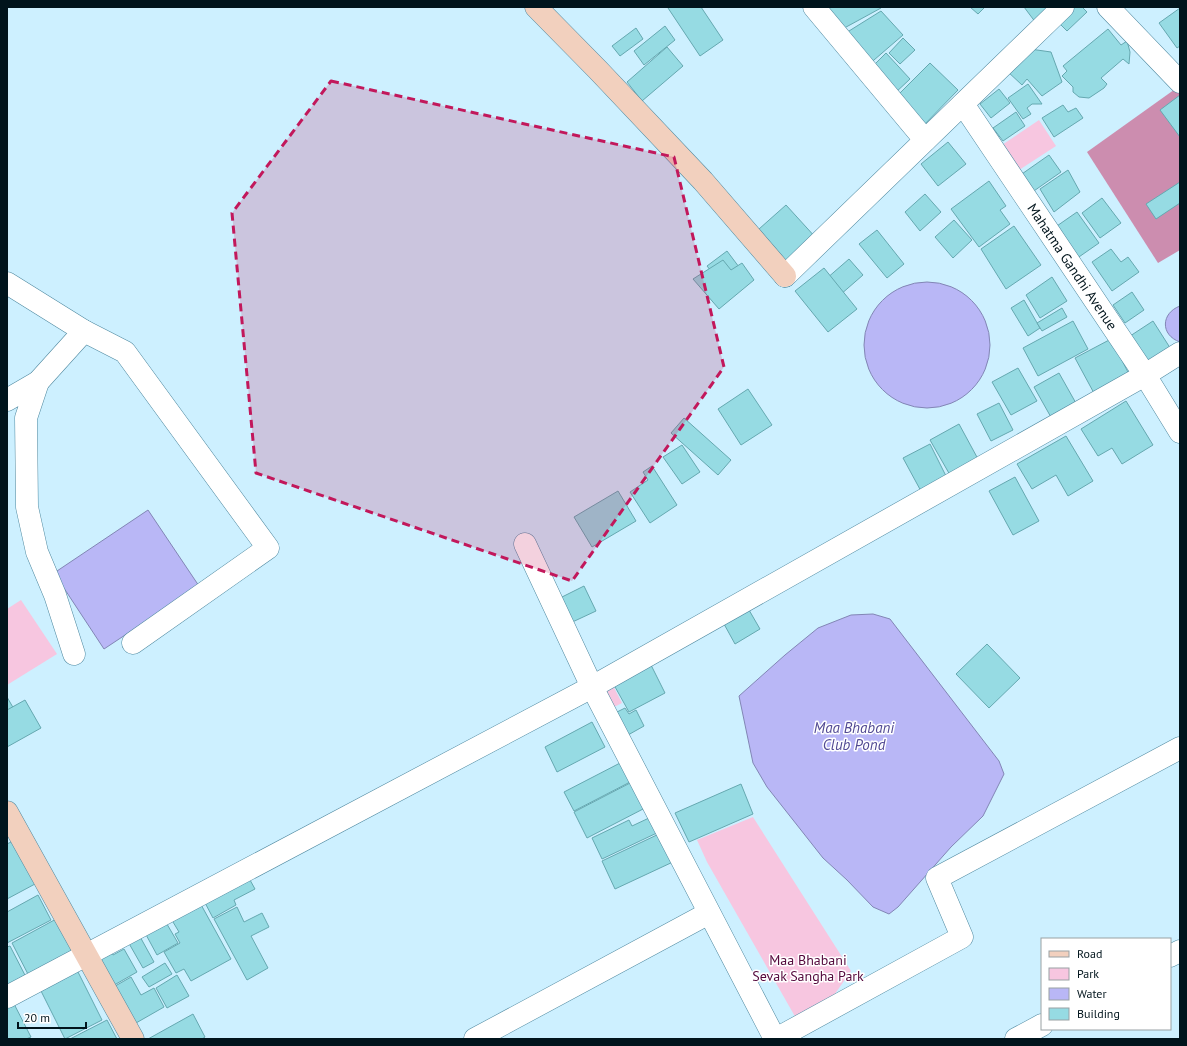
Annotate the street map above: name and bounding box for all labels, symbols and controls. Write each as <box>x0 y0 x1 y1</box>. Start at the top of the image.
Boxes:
street label: Mahatma Gandhi Avenue <box>1023 200 1121 333</box>
water label: Maa Bhabani Club Pond <box>814 718 895 754</box>
legend <box>1041 938 1171 1030</box>
text: Road <box>1077 946 1102 961</box>
park label: Maa Bhabani Sevak Sangha Park <box>752 951 864 985</box>
text: Park <box>1077 966 1099 981</box>
text: Water <box>1077 986 1107 1001</box>
scale bar <box>18 1004 86 1030</box>
text: Building <box>1077 1006 1120 1021</box>
text: 20 m <box>24 1010 50 1025</box>

